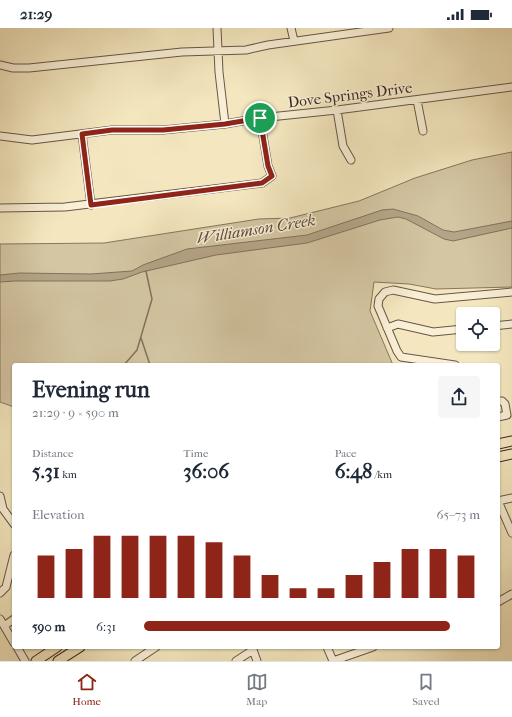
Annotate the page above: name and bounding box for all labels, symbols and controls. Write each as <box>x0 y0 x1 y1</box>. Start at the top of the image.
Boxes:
text: 21:29 <box>20 5 52 23</box>
street label: Dove Springs Drive <box>287 78 414 112</box>
pin <box>243 101 277 135</box>
icon: arrive <box>249 107 271 129</box>
water label: Williamson Creek <box>195 210 317 248</box>
map controls <box>456 307 500 351</box>
button: locate <box>456 307 500 351</box>
button: share <box>438 376 480 418</box>
text: Evening run <box>32 377 150 403</box>
text: 21:29 · 9 × 590 m <box>32 405 119 420</box>
text: Distance <box>32 447 73 460</box>
text: Time <box>183 447 208 460</box>
text: Pace <box>335 447 357 460</box>
text: 5.31 <box>32 460 60 483</box>
text: 36:06 <box>183 460 229 483</box>
text: 6:48 <box>335 460 372 483</box>
text: km <box>60 468 77 481</box>
text: /km <box>372 468 392 481</box>
text: Elevation <box>32 507 85 522</box>
text: 65–73 m <box>436 507 480 522</box>
text: 590 m <box>32 619 65 634</box>
text: 6:31 <box>96 619 116 634</box>
tab: Home <box>72 671 101 708</box>
tab: Map <box>246 671 268 708</box>
tab: Saved <box>412 671 440 708</box>

